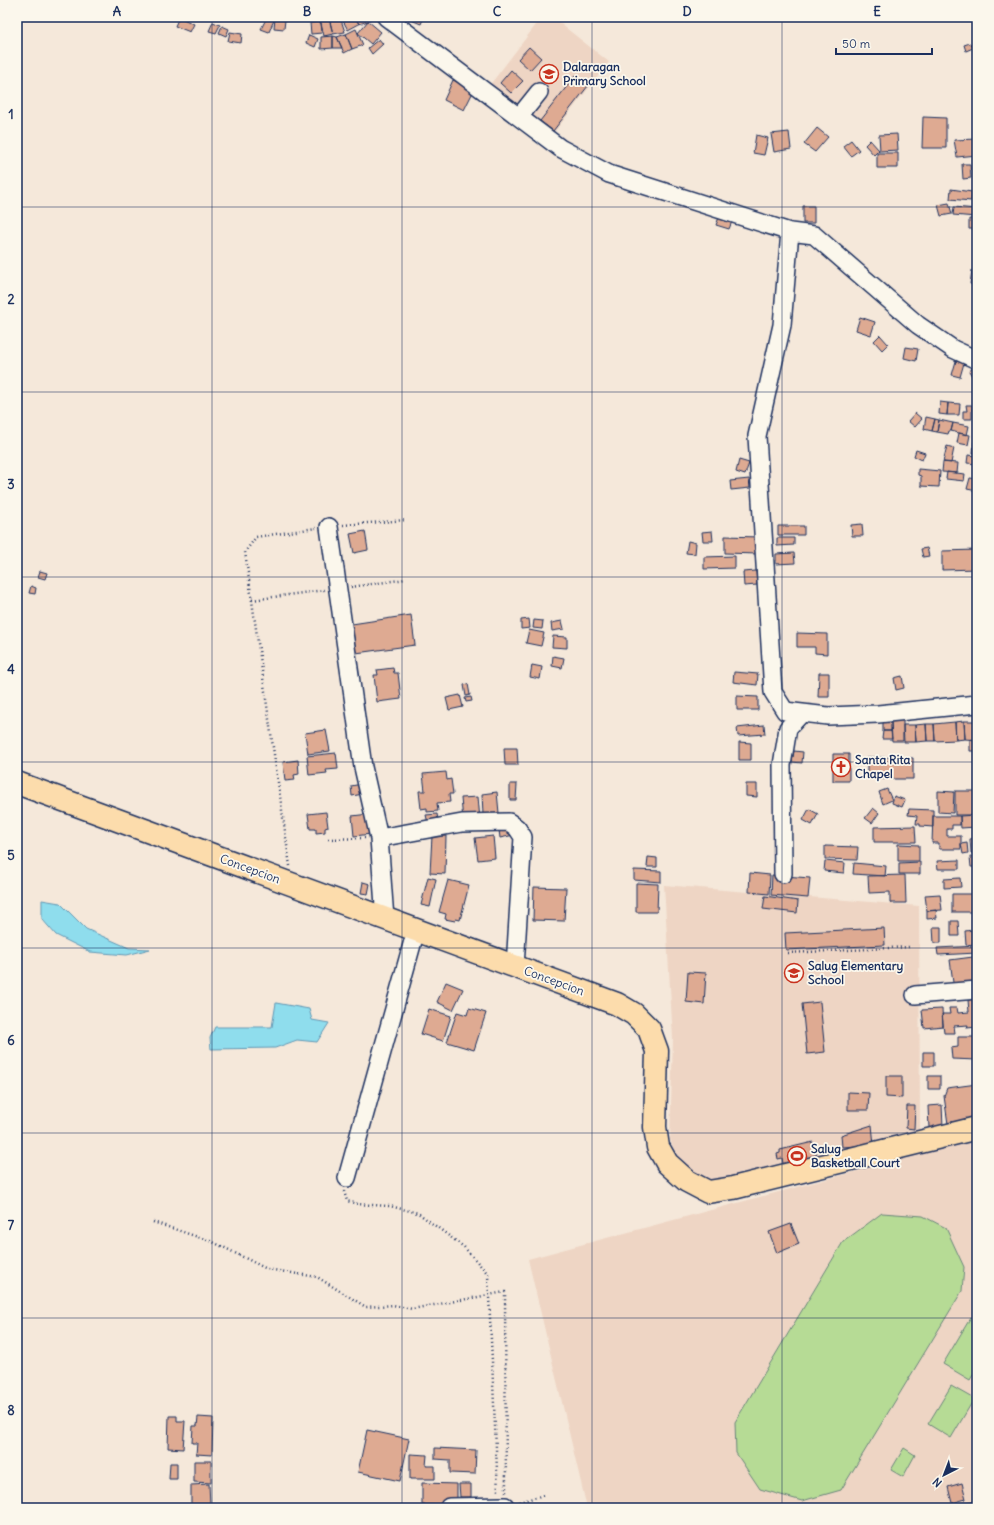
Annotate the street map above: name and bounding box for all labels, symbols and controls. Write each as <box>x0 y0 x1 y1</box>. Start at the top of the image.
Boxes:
text: A <box>113 3 122 20</box>
text: B <box>303 3 312 20</box>
text: C <box>493 3 502 20</box>
text: D <box>682 3 692 20</box>
text: E <box>873 3 881 20</box>
scale bar <box>836 30 932 56</box>
text: 50 m <box>842 36 871 51</box>
place label: Dalaragan Primary School <box>563 59 646 89</box>
school or university icon: Dalaragan Primary School <box>538 63 560 85</box>
text: 1 <box>8 106 14 123</box>
text: 2 <box>7 291 15 308</box>
text: 3 <box>7 476 15 493</box>
text: 4 <box>7 661 15 678</box>
place label: Santa Rita Chapel <box>855 752 910 782</box>
church icon: Santa Rita Chapel <box>830 756 852 778</box>
text: 5 <box>7 847 15 864</box>
street label: Concepcion <box>218 851 282 886</box>
place label: Salug Elementary School <box>808 958 904 987</box>
school or university icon: Salug Elementary School <box>783 962 805 984</box>
street label: Concepcion <box>522 963 586 998</box>
text: 6 <box>7 1032 15 1049</box>
place label: Salug Basketball Court <box>811 1141 901 1170</box>
sports icon: Salug Basketball Court <box>786 1145 808 1167</box>
text: 7 <box>8 1217 15 1234</box>
text: 8 <box>7 1402 15 1419</box>
north arrow <box>924 1455 964 1495</box>
text: N <box>930 1475 945 1490</box>

